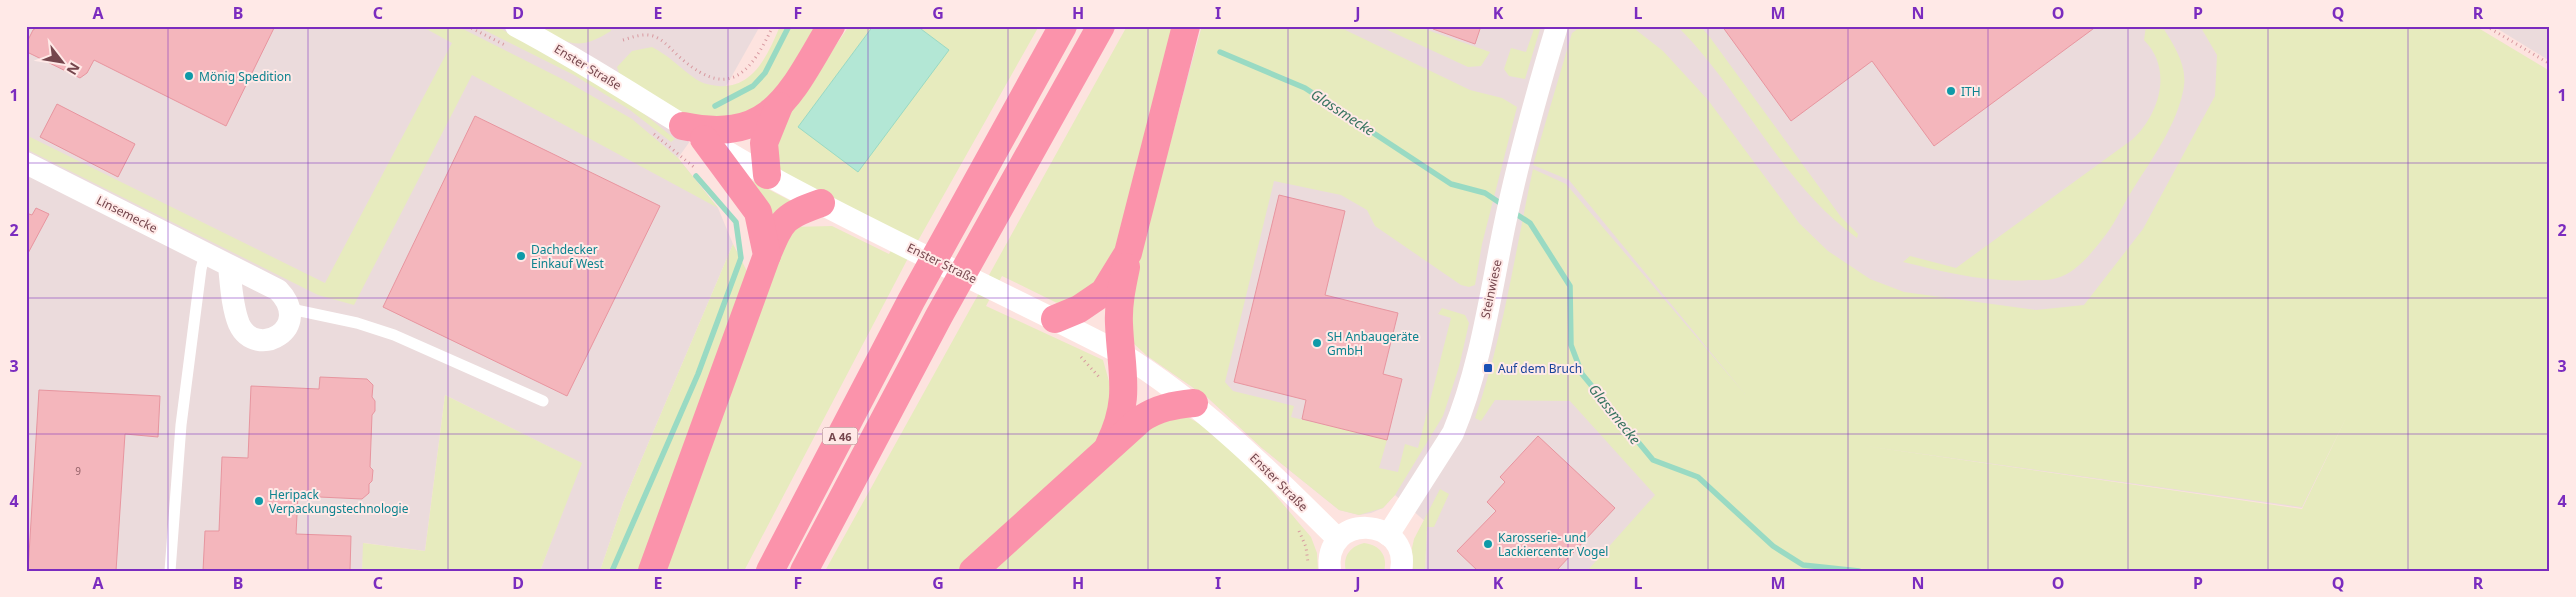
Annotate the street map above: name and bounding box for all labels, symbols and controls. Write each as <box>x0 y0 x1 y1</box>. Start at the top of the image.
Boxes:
text: A <box>92 2 104 24</box>
text: B <box>233 2 243 24</box>
text: C <box>373 2 383 24</box>
text: D <box>512 2 524 24</box>
text: E <box>654 2 663 24</box>
text: F <box>794 2 802 24</box>
text: G <box>932 2 944 24</box>
text: H <box>1072 2 1084 24</box>
text: I <box>1215 2 1221 24</box>
text: J <box>1353 2 1361 24</box>
text: K <box>1493 2 1504 24</box>
text: L <box>1634 2 1643 24</box>
text: M <box>1770 2 1786 24</box>
text: N <box>1911 2 1925 24</box>
text: O <box>2052 2 2064 24</box>
text: P <box>2193 2 2203 24</box>
text: Q <box>2332 2 2344 24</box>
text: R <box>2473 2 2484 24</box>
north arrow <box>38 38 88 88</box>
street label: Enster Straße <box>551 40 625 94</box>
text: N <box>62 59 85 79</box>
place label: Mönig Spedition <box>199 68 291 85</box>
marker: Mönig Spedition <box>183 70 195 82</box>
place label: ITH <box>1961 83 1981 100</box>
text: 1 <box>9 84 19 106</box>
water label: Glassmecke <box>1307 84 1379 140</box>
text: 1 <box>2557 84 2567 106</box>
marker: ITH <box>1945 85 1957 97</box>
street label: Linsemecke <box>94 191 161 237</box>
text: 2 <box>9 219 19 241</box>
text: 2 <box>2557 219 2567 241</box>
street label: Enster Straße <box>904 239 980 287</box>
place label: Dachdecker Einkauf West <box>531 241 604 272</box>
marker: Dachdecker Einkauf West <box>515 250 527 262</box>
street label: Steinwiese <box>1476 258 1506 320</box>
place label: SH Anbaugeräte GmbH <box>1327 328 1419 359</box>
marker: SH Anbaugeräte GmbH <box>1311 337 1323 349</box>
text: 3 <box>9 355 19 377</box>
text: 3 <box>2557 355 2567 377</box>
place label: Auf dem Bruch <box>1498 360 1582 377</box>
marker: Auf dem Bruch <box>1482 362 1494 374</box>
water label: Glassmecke <box>1585 380 1645 448</box>
road number: A 46 <box>822 428 858 444</box>
street label: Enster Straße <box>1246 449 1312 515</box>
house number: 9 <box>75 464 81 478</box>
place label: Heripack Verpackungstechnologie <box>269 486 409 517</box>
text: 4 <box>9 490 19 512</box>
text: 4 <box>2557 490 2567 512</box>
marker: Heripack Verpackungstechnologie <box>253 495 265 507</box>
place label: Karosserie- und Lackiercenter Vogel <box>1498 529 1608 560</box>
marker: Karosserie- und Lackiercenter Vogel <box>1482 538 1494 550</box>
text: A <box>92 572 104 594</box>
text: B <box>233 572 243 594</box>
text: C <box>373 572 383 594</box>
text: D <box>512 572 524 594</box>
text: E <box>654 572 663 594</box>
text: F <box>794 572 802 594</box>
text: G <box>932 572 944 594</box>
text: H <box>1072 572 1084 594</box>
text: I <box>1215 572 1221 594</box>
text: J <box>1353 572 1361 594</box>
text: K <box>1493 572 1504 594</box>
text: L <box>1634 572 1643 594</box>
text: M <box>1770 572 1786 594</box>
text: N <box>1911 572 1925 594</box>
text: O <box>2052 572 2064 594</box>
text: P <box>2193 572 2203 594</box>
text: Q <box>2332 572 2344 594</box>
text: R <box>2473 572 2484 594</box>

